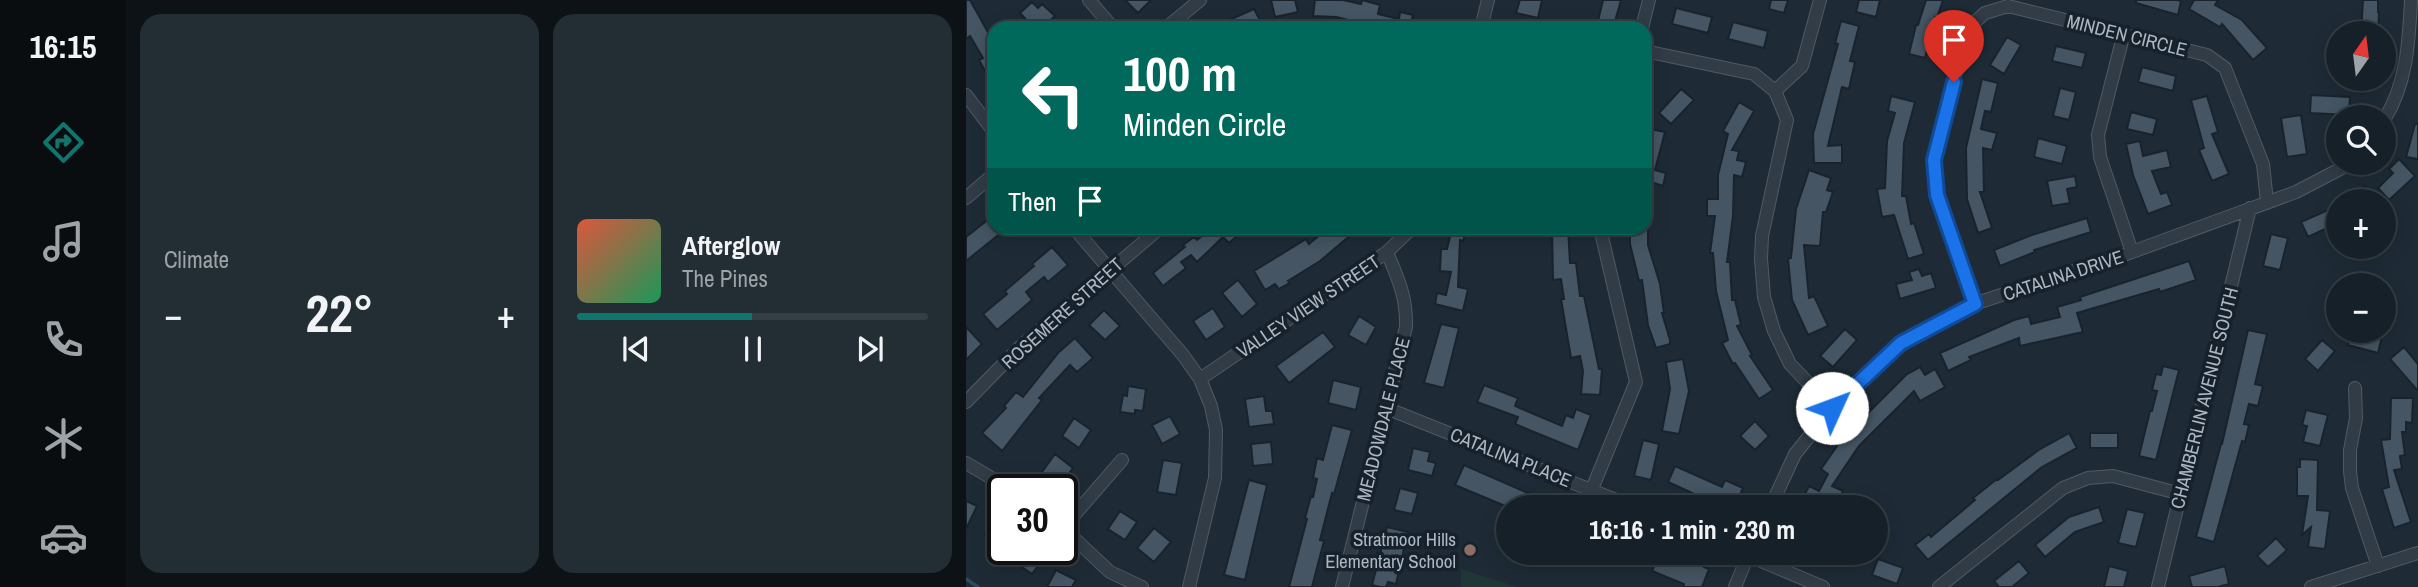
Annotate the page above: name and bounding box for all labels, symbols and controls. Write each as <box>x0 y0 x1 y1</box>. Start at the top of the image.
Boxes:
street label: MINDEN CIRCLE <box>2064 8 2190 62</box>
pin <box>1924 10 1984 82</box>
icon: arrive <box>1935 21 1973 59</box>
north arrow <box>2326 21 2396 91</box>
map controls <box>2326 21 2396 343</box>
text: 16:15 <box>29 25 97 68</box>
text: 100 m <box>1123 40 1237 106</box>
icon: left <box>1008 49 1099 140</box>
text: Minden Circle <box>1123 103 1286 146</box>
button: search <box>2326 105 2396 175</box>
icon: directions <box>39 118 88 167</box>
icon: arrive <box>1071 182 1109 220</box>
text: Then <box>1008 184 1057 219</box>
button: + <box>2326 189 2396 259</box>
icon: music <box>39 217 88 266</box>
text: Afterglow <box>682 228 780 263</box>
street label: CATALINA DRIVE <box>2000 243 2126 307</box>
text: Climate <box>164 244 229 275</box>
street label: VALLEY VIEW STREET <box>1231 248 1385 364</box>
street label: ROSEMERE STREET <box>996 251 1129 375</box>
text: The Pines <box>682 263 768 294</box>
button: − <box>2326 273 2396 343</box>
text: 22° <box>305 278 374 348</box>
street label: CHAMBERLIN AVENUE SOUTH <box>2164 285 2244 511</box>
text: − <box>164 289 182 340</box>
text: + <box>497 289 515 340</box>
icon: phone <box>39 315 88 364</box>
icon: previous <box>617 330 655 368</box>
icon: pause <box>734 330 772 368</box>
icon: next <box>851 330 889 368</box>
street label: MEADOWDALE PLACE <box>1350 334 1416 504</box>
position arrow <box>1795 371 1869 445</box>
icon: climate <box>39 414 88 463</box>
street label: CATALINA PLACE <box>1447 421 1575 493</box>
speed limit sign: 30 <box>987 474 1078 565</box>
text: 16:16 · 1 min · 230 m <box>1589 512 1795 547</box>
icon: car <box>39 513 88 562</box>
place label: Stratmoor Hills Elementary School <box>1325 526 1456 574</box>
marker: Stratmoor Hills Elementary School <box>1462 542 1478 558</box>

